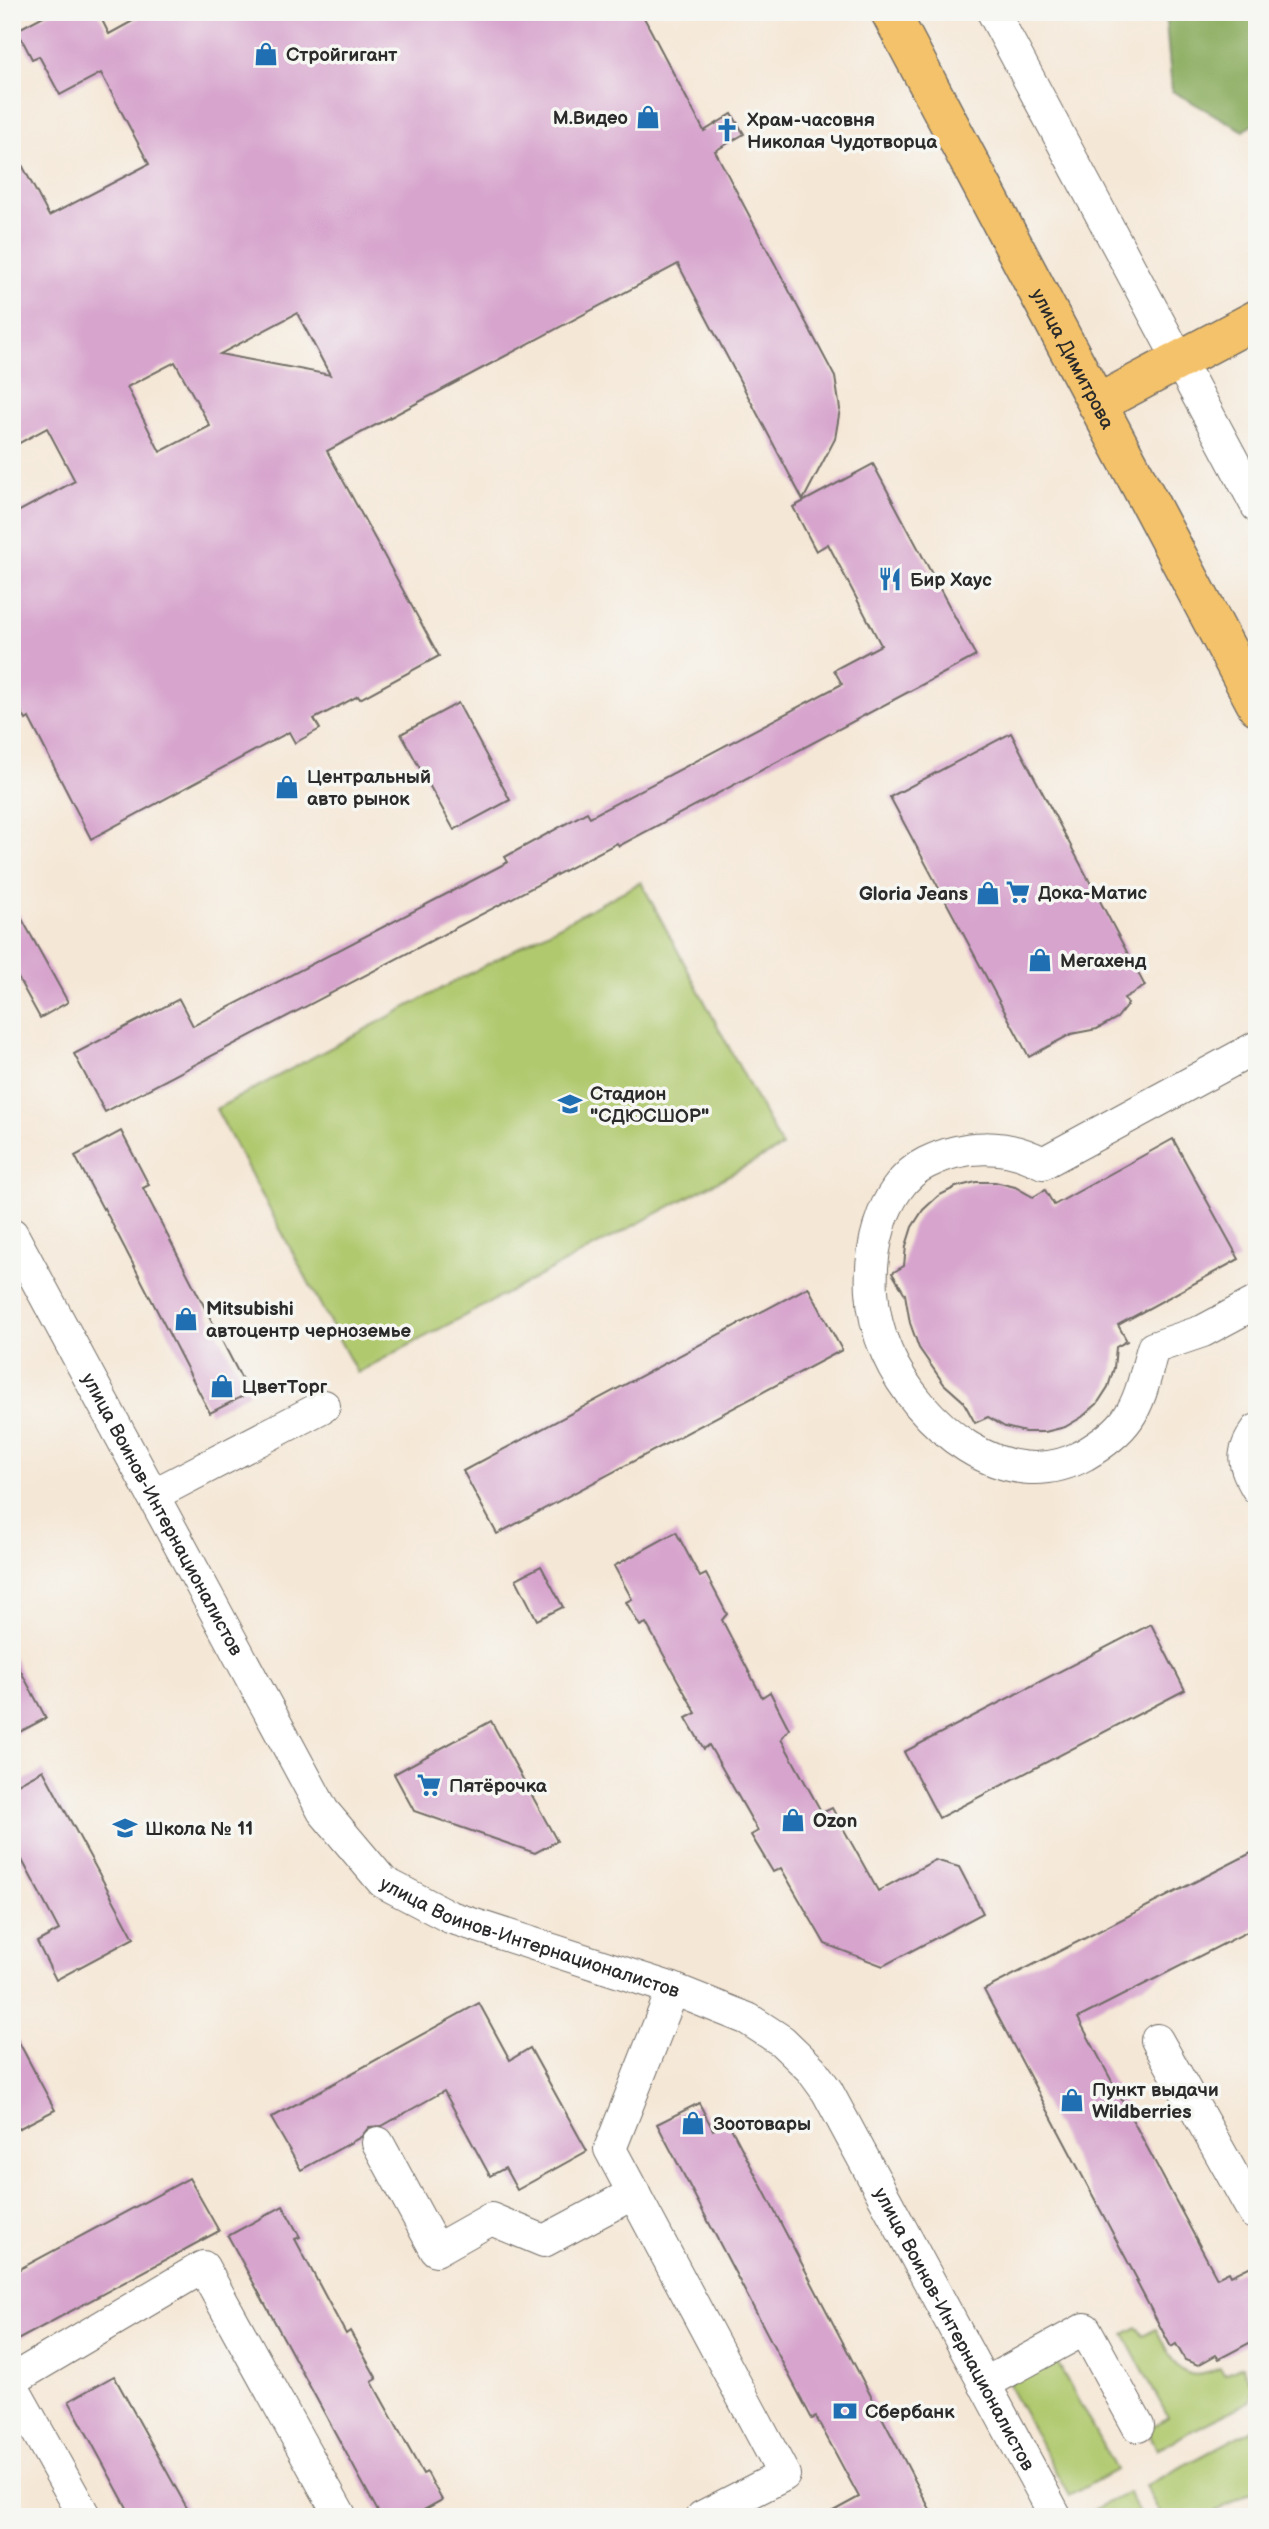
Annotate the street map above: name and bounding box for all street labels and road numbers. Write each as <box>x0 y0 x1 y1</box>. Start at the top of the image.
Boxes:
street label: улица Димитрова <box>1025 285 1118 433</box>
street label: улица Воинов-Интернационалистов <box>76 1369 247 1660</box>
street label: улица Воинов-Интернационалистов <box>376 1873 683 2004</box>
street label: улица Воинов-Интернационалистов <box>868 2184 1039 2475</box>

